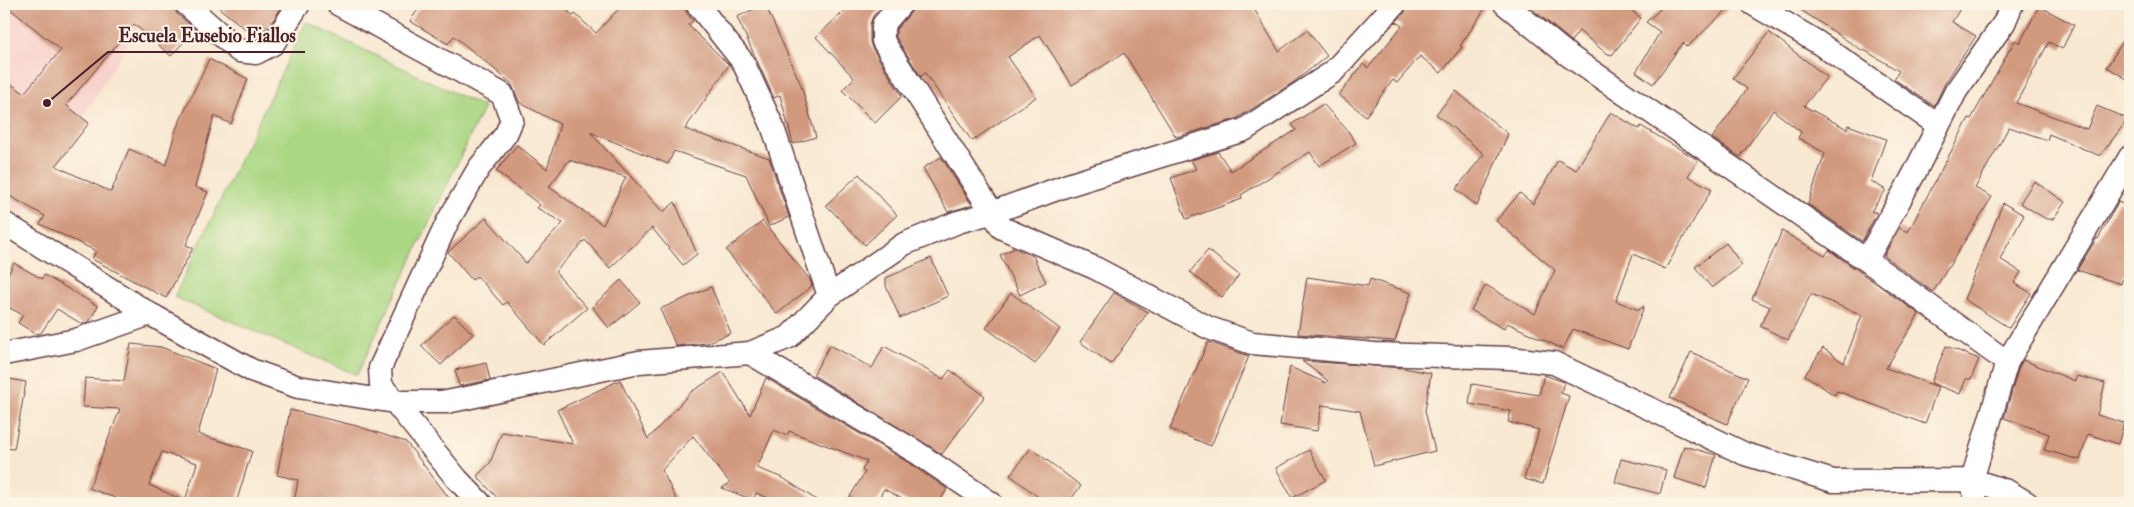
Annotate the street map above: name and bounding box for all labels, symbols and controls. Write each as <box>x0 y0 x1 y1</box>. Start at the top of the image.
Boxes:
callout: Escuela Eusebio Fiallos <box>108 18 305 52</box>
text: Escuela Eusebio Fiallos <box>118 24 296 48</box>

